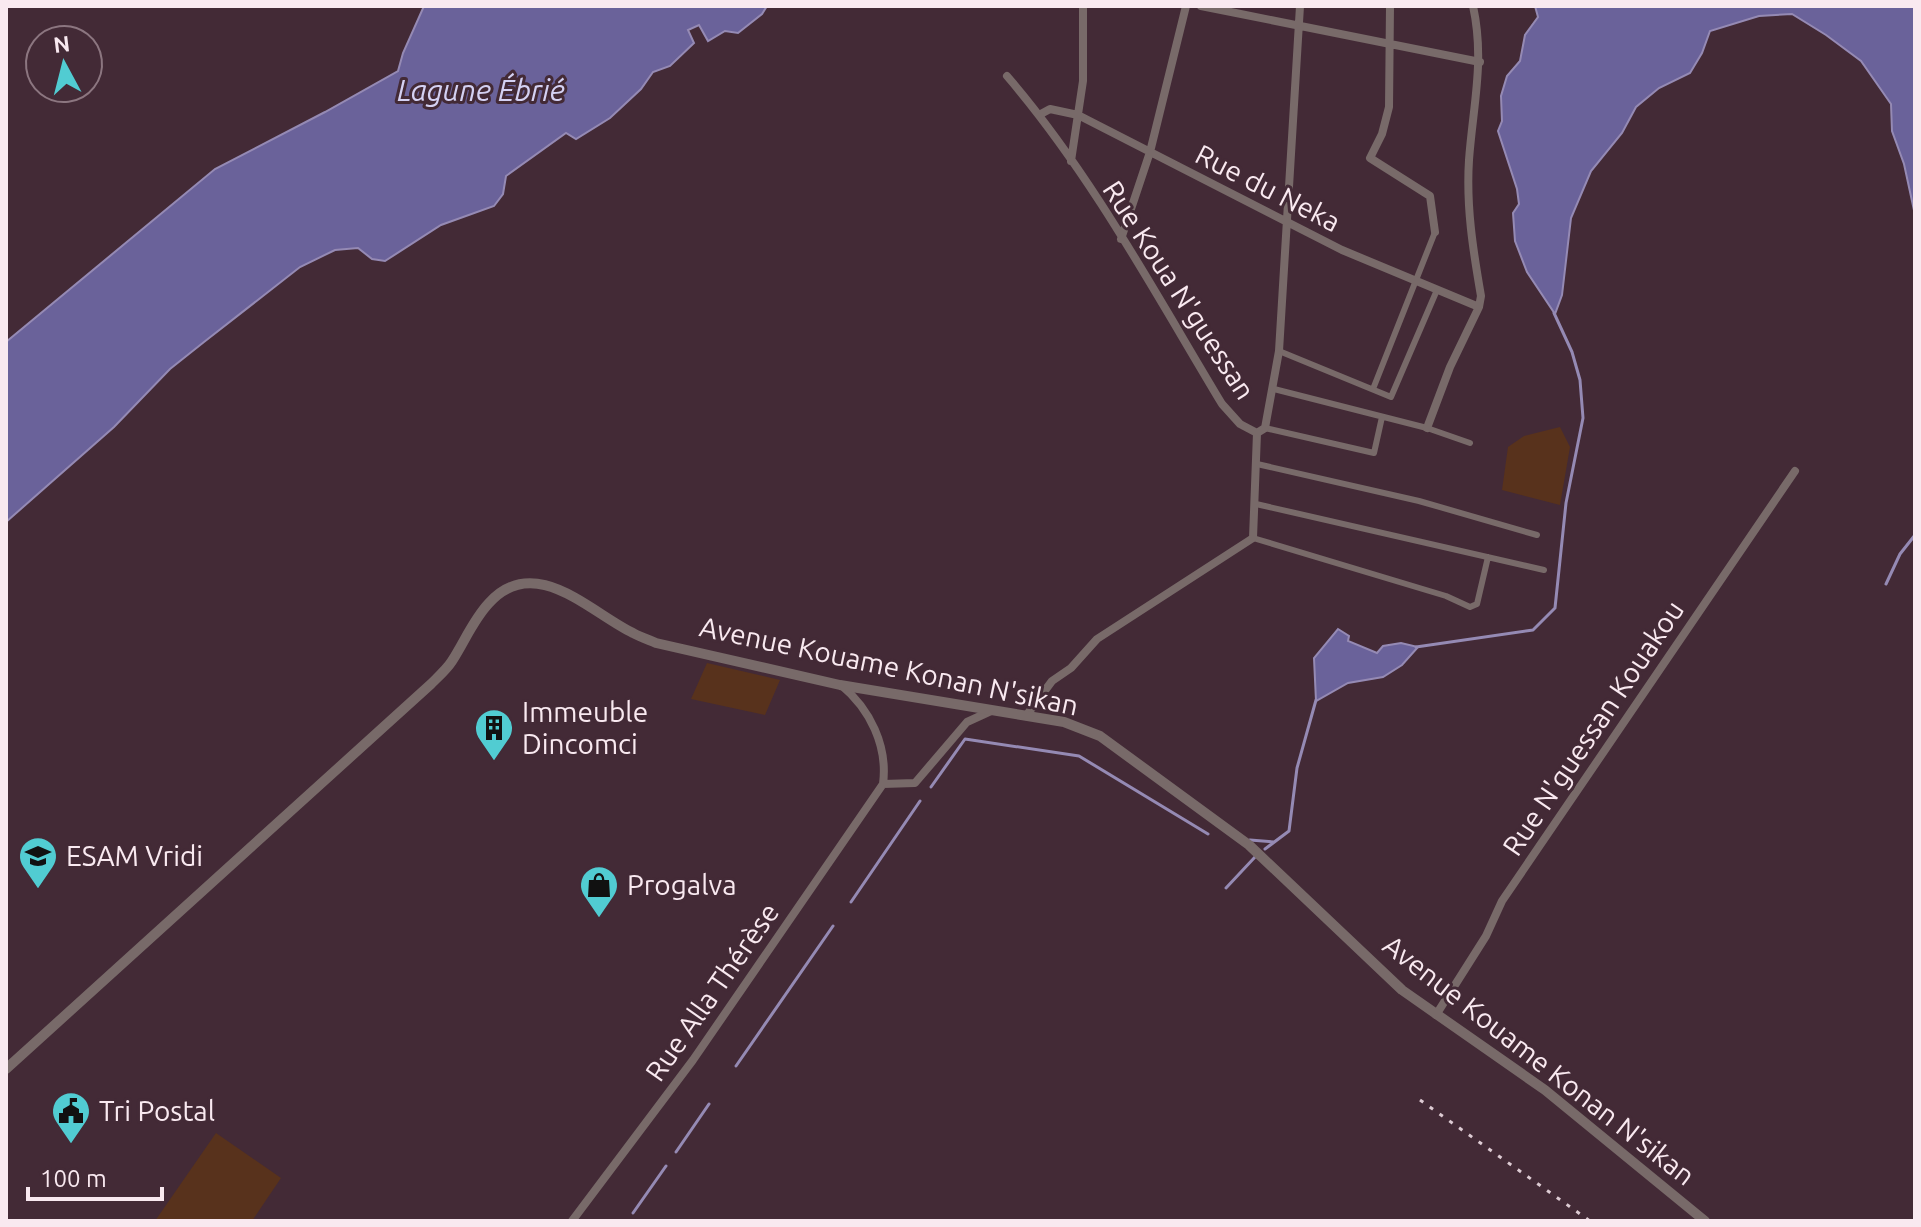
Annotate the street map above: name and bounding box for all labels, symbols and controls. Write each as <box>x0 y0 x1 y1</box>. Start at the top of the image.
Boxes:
north arrow <box>24 24 104 104</box>
text: N <box>52 30 71 57</box>
water label: Lagune Ébrié <box>397 72 565 107</box>
street label: Rue du Neka <box>1191 138 1346 237</box>
street label: Rue Koua N'guessan <box>1097 175 1262 405</box>
street label: Rue N'guessan Kouakou <box>1496 595 1689 861</box>
street label: Avenue Kouame Konan N'sikan <box>697 610 1081 721</box>
place label: Immeuble Dincomci <box>522 696 648 759</box>
building icon: Immeuble Dincomci <box>473 707 515 762</box>
school or university icon: ESAM Vridi <box>17 835 59 890</box>
place label: ESAM Vridi <box>66 840 203 871</box>
shop icon: Progalva <box>578 864 620 919</box>
place label: Progalva <box>627 869 737 900</box>
street label: Rue Alla Thérèse <box>639 897 784 1086</box>
street label: Avenue Kouame Konan N'sikan <box>1378 928 1701 1191</box>
public building icon: Tri Postal <box>50 1090 92 1145</box>
place label: Tri Postal <box>99 1095 215 1126</box>
scale bar <box>28 1151 162 1201</box>
text: 100 m <box>40 1165 107 1192</box>

